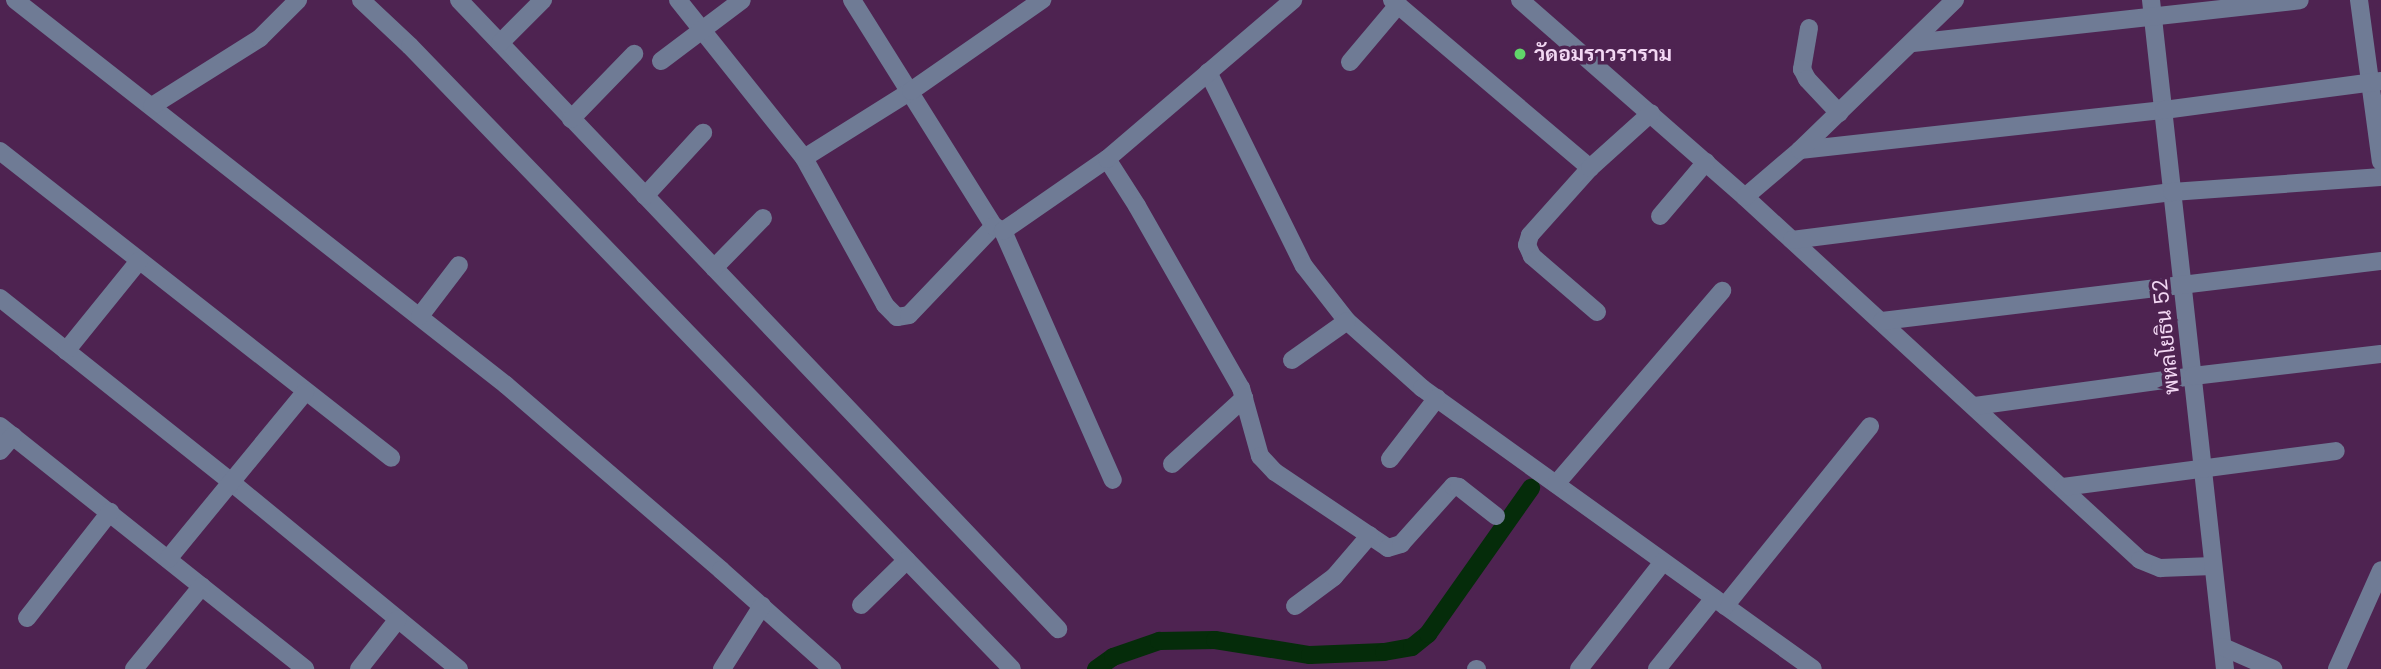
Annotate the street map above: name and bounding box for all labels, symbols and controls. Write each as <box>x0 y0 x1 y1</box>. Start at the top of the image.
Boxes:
place label: วัดอมราวราราม <box>1534 41 1672 67</box>
marker: วัดอมราวราราม <box>1512 46 1528 62</box>
street label: พหลโยธิน 52 <box>2147 278 2185 396</box>

